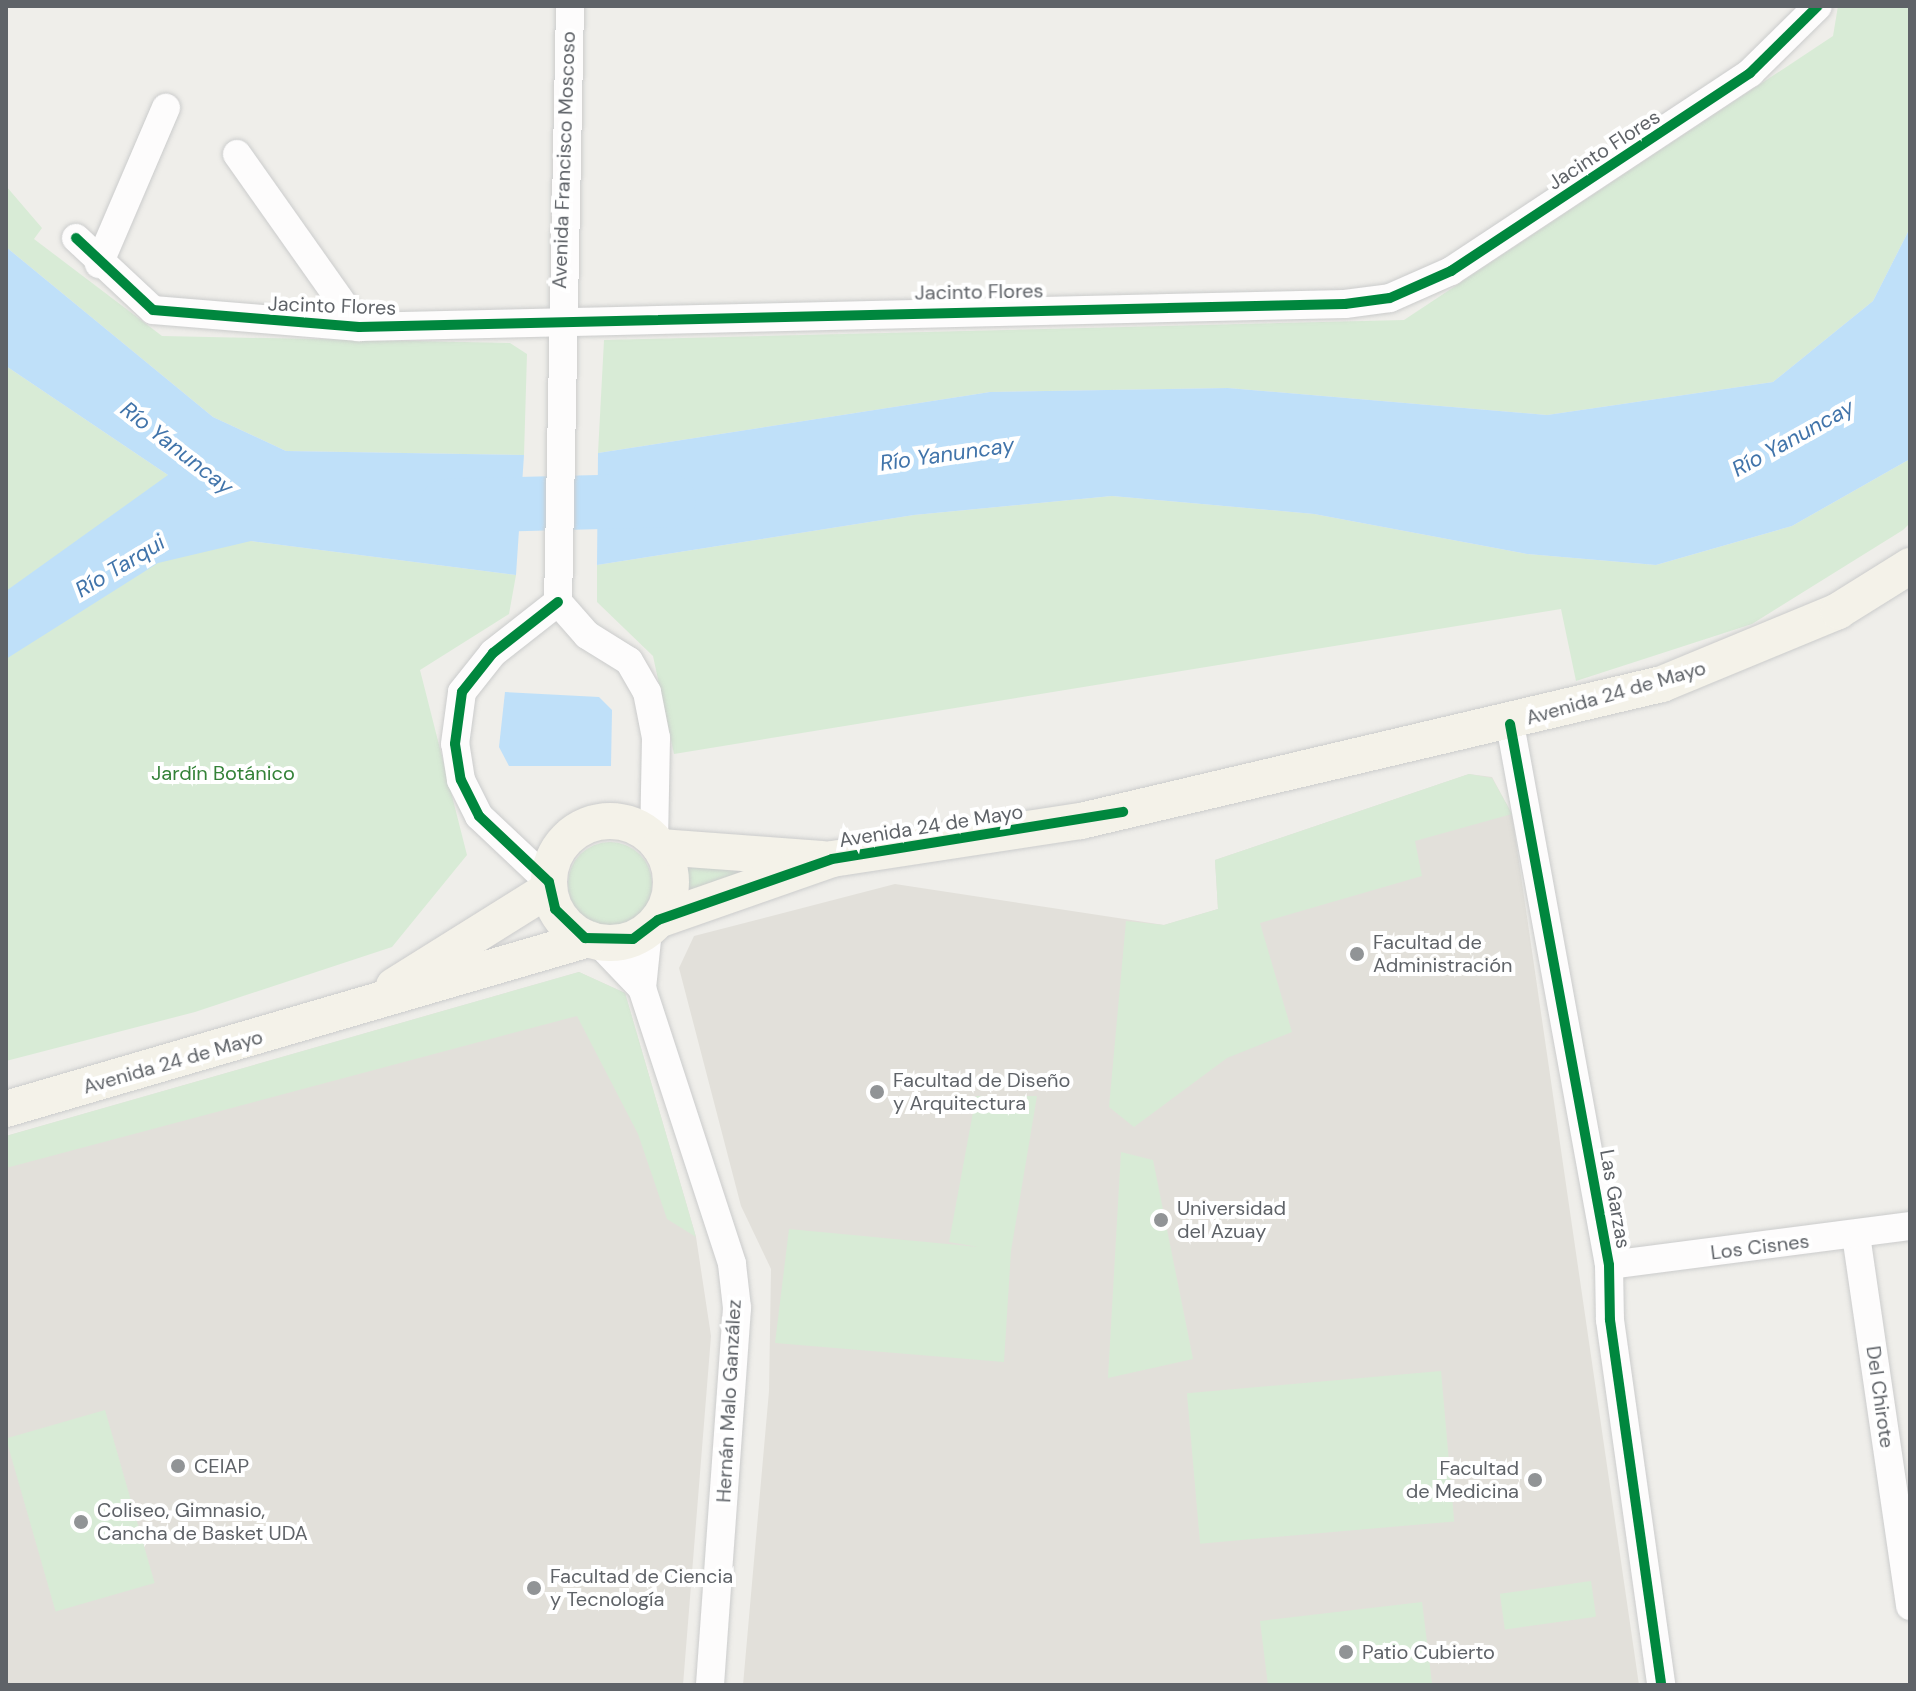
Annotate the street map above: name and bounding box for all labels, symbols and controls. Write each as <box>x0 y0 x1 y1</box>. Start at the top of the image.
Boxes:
street label: Avenida Francisco Moscoso <box>548 31 580 289</box>
street label: Jacinto Flores <box>1543 105 1665 195</box>
street label: Jacinto Flores <box>914 279 1044 305</box>
street label: Jacinto Flores <box>267 292 397 320</box>
water label: Río Yanuncay <box>1727 394 1859 482</box>
water label: Río Yanuncay <box>115 396 239 500</box>
water label: Río Yanuncay <box>878 431 1016 477</box>
water label: Río Tarqui <box>70 529 170 603</box>
street label: Avenida 24 de Mayo <box>1523 656 1709 730</box>
park label: Jardín Botánico <box>151 761 295 785</box>
street label: Avenida 24 de Mayo <box>837 800 1025 852</box>
place label: Facultad de Administración <box>1373 930 1512 977</box>
marker: Facultad de Administración <box>1348 945 1366 963</box>
street label: Avenida 24 de Mayo <box>80 1025 266 1099</box>
place label: Facultad de Diseño y Arquitectura <box>893 1068 1070 1115</box>
marker: Facultad de Diseño y Arquitectura <box>868 1083 886 1101</box>
street label: Las Garzas <box>1594 1148 1636 1250</box>
place label: Universidad del Azuay <box>1177 1196 1286 1243</box>
marker: Universidad del Azuay <box>1152 1211 1170 1229</box>
street label: Los Cisnes <box>1709 1229 1811 1265</box>
street label: Hernán Malo Ganzález <box>712 1299 746 1503</box>
street label: Del Chirote <box>1861 1344 1899 1450</box>
place label: CEIAP <box>194 1454 249 1478</box>
place label: Facultad de Medicina <box>1406 1456 1519 1503</box>
marker: CEIAP <box>169 1457 187 1475</box>
marker: Facultad de Medicina <box>1526 1471 1544 1489</box>
place label: Coliseo, Gimnasio, Cancha de Basket UDA <box>97 1498 308 1545</box>
marker: Coliseo, Gimnasio, Cancha de Basket UDA <box>72 1513 90 1531</box>
place label: Facultad de Ciencia y Tecnología <box>550 1564 733 1611</box>
marker: Facultad de Ciencia y Tecnología <box>525 1579 543 1597</box>
place label: Patio Cubierto <box>1362 1640 1495 1664</box>
marker: Patio Cubierto <box>1337 1643 1355 1661</box>

